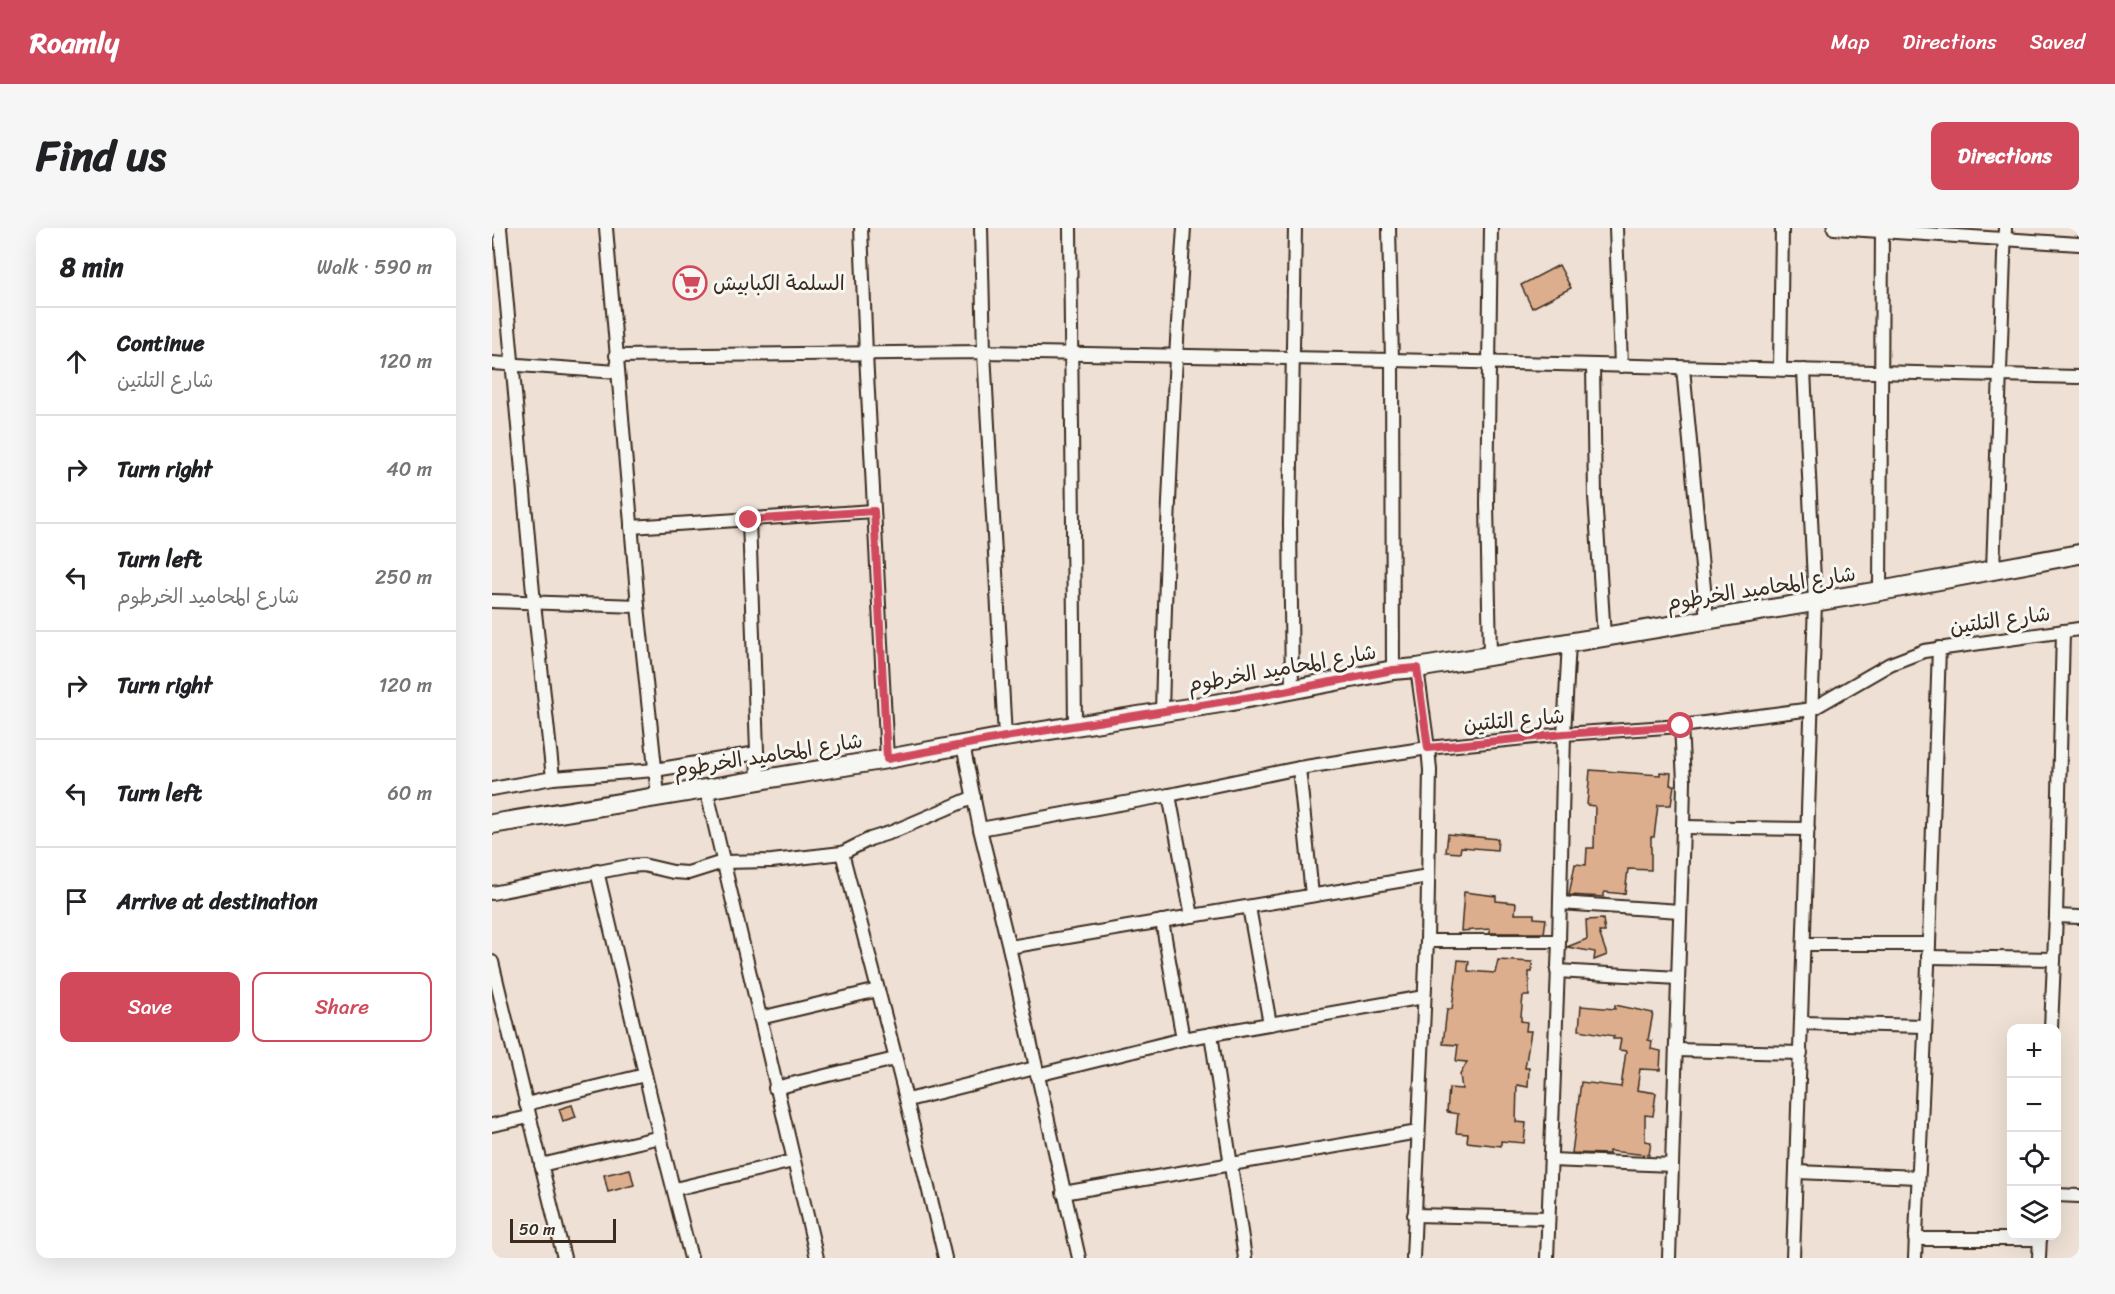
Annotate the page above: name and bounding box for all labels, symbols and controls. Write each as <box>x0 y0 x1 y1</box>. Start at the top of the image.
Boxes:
text: Roamly <box>30 18 119 67</box>
text: Map <box>1831 23 1869 61</box>
text: Directions <box>1902 23 1997 61</box>
text: Saved <box>2030 23 2085 61</box>
text: Find us <box>36 119 166 193</box>
button: Directions <box>1931 122 2079 190</box>
text: 8 min <box>60 244 124 290</box>
text: Walk · 590 m <box>317 250 432 285</box>
place label: السلمة الكبابيش <box>713 264 845 302</box>
supermarket icon: السلمة الكبابيش <box>672 265 708 301</box>
text: Continue <box>117 324 205 363</box>
text: 120 m <box>379 344 432 379</box>
icon: ahead <box>60 345 93 378</box>
text: شارع التلتين <box>117 363 214 398</box>
text: Turn right <box>117 450 212 489</box>
text: 40 m <box>386 452 432 487</box>
icon: right <box>60 453 93 486</box>
route end <box>735 506 761 532</box>
text: Turn left <box>117 540 202 579</box>
street label: شارع المحاميد الخرطوم <box>1664 554 1858 622</box>
text: 250 m <box>375 560 432 595</box>
icon: left <box>60 561 93 594</box>
text: شارع المحاميد الخرطوم <box>117 579 299 614</box>
street label: شارع التلتين <box>1947 594 2053 646</box>
street label: شارع المحاميد الخرطوم <box>1185 633 1379 703</box>
text: Turn right <box>117 666 212 705</box>
text: 120 m <box>379 668 432 703</box>
icon: right <box>60 669 93 702</box>
street label: شارع التلتين <box>1462 697 1566 743</box>
route start <box>1667 712 1693 738</box>
street label: شارع المحاميد الخرطوم <box>671 721 865 789</box>
text: Turn left <box>117 774 202 813</box>
text: 60 m <box>387 776 432 811</box>
icon: left <box>60 777 93 810</box>
text: Arrive at destination <box>117 882 318 921</box>
icon: arrive <box>60 885 93 918</box>
button: Save <box>60 972 240 1042</box>
button: Share <box>252 972 432 1042</box>
map controls <box>2007 1024 2061 1240</box>
button: + <box>2007 1024 2061 1078</box>
button: − <box>2007 1078 2061 1132</box>
button: locate <box>2007 1132 2061 1186</box>
button: layers <box>2007 1186 2061 1240</box>
text: 50 m <box>519 1215 555 1244</box>
scale bar <box>510 1216 616 1244</box>

